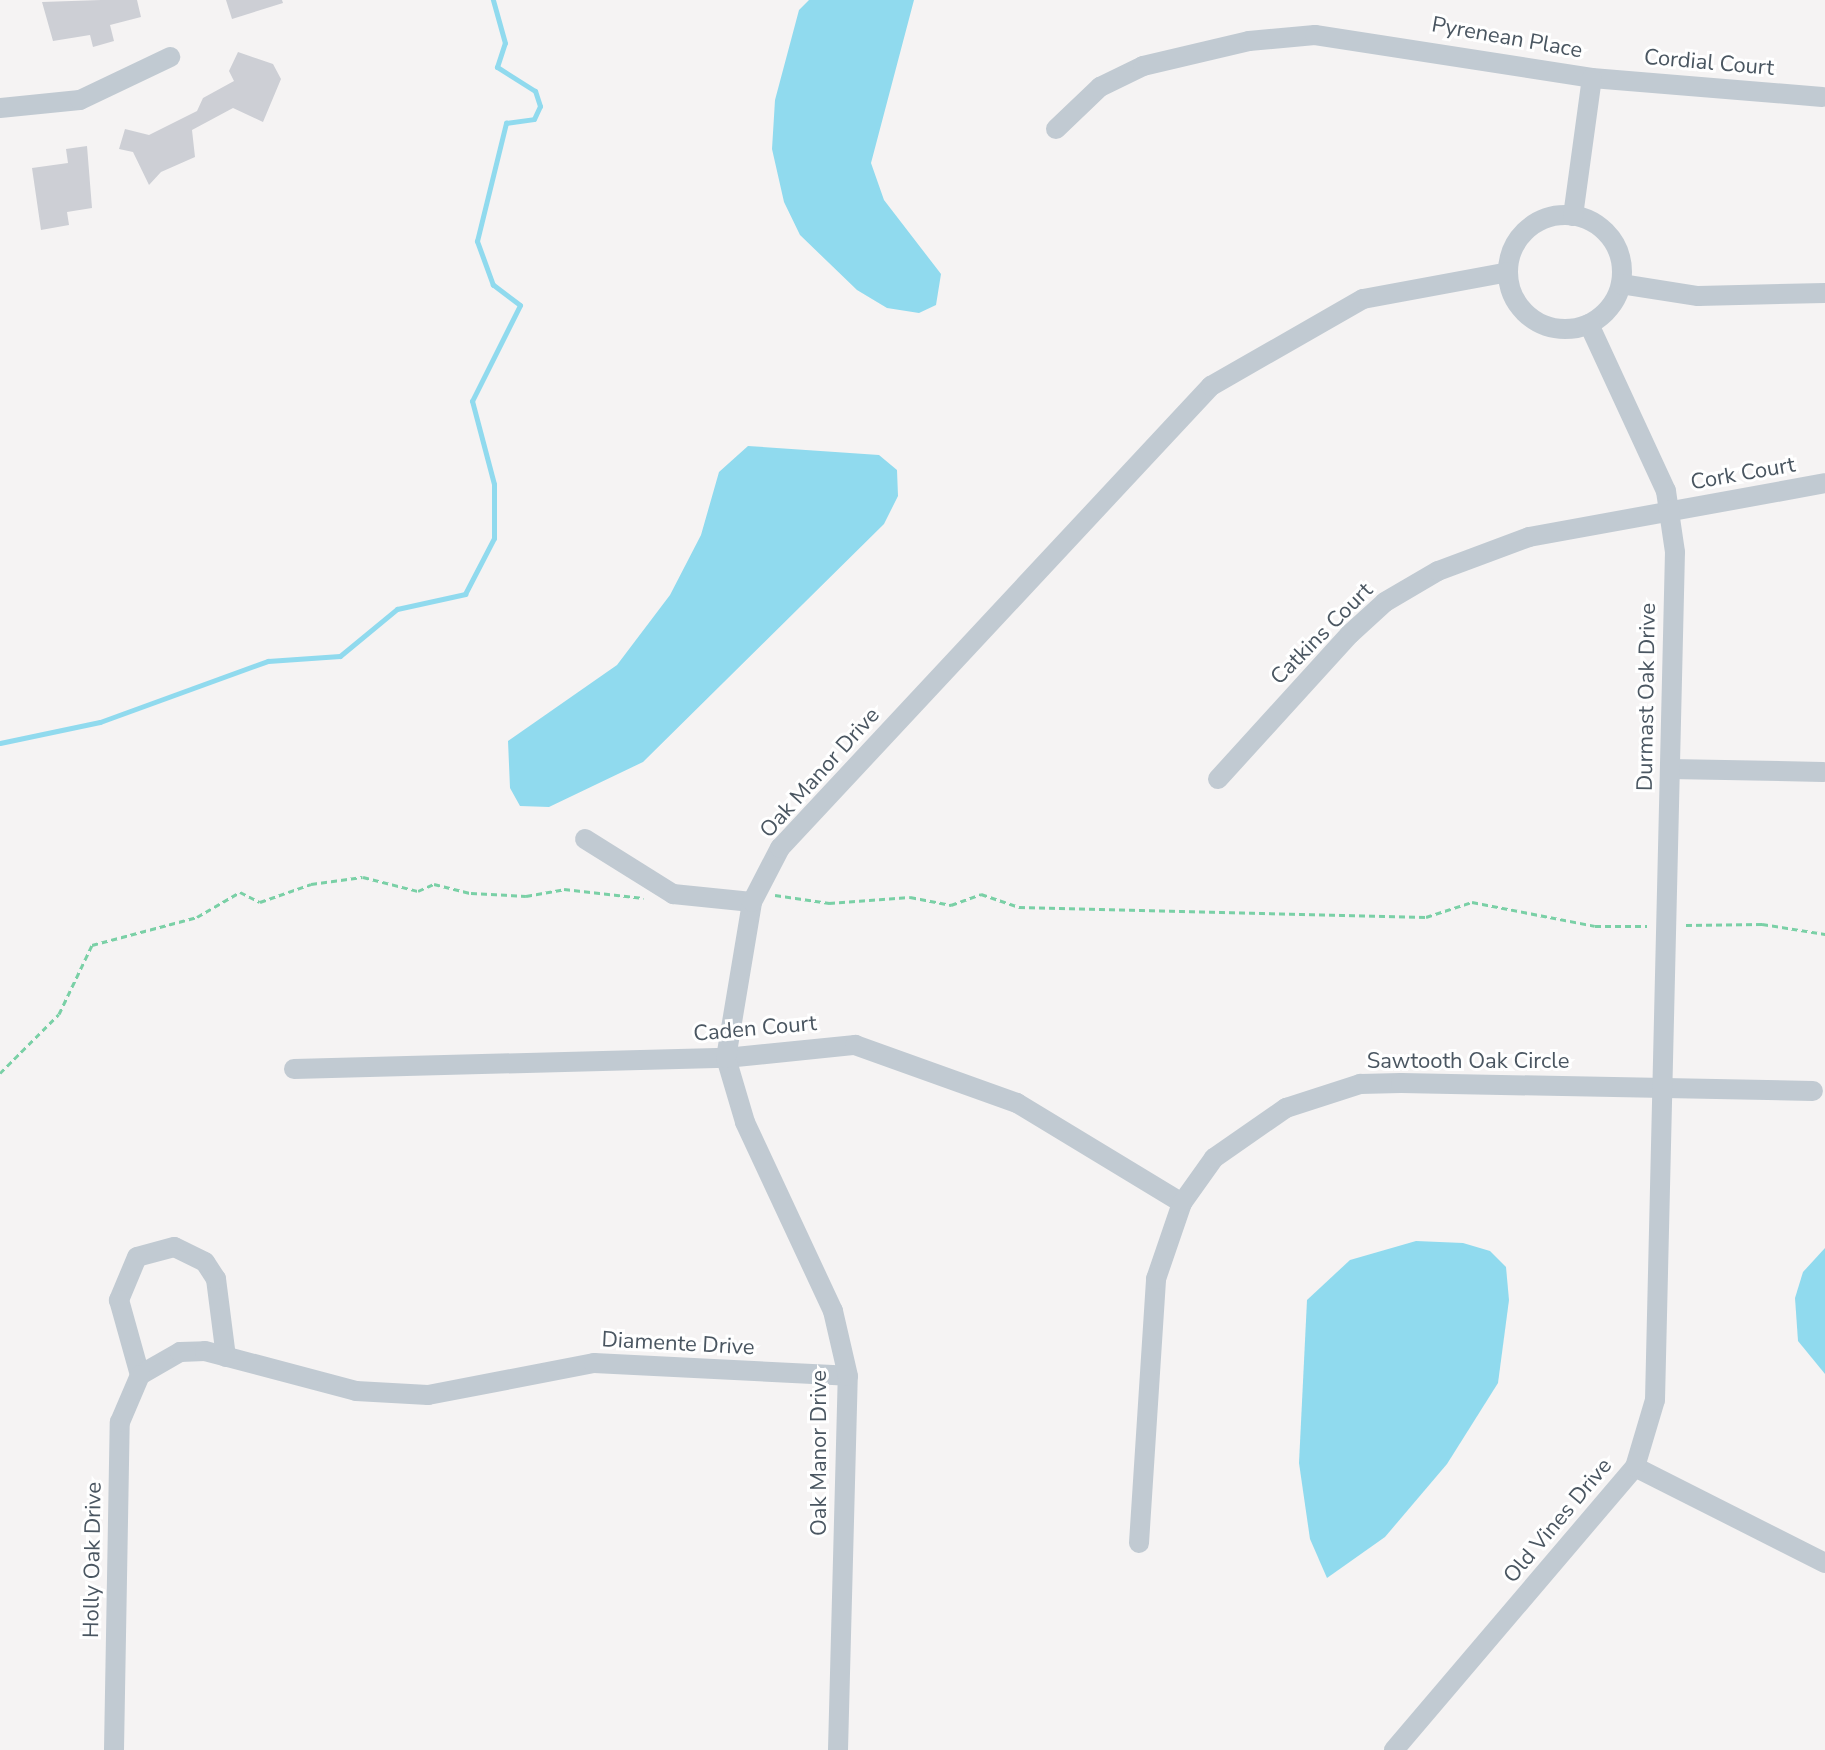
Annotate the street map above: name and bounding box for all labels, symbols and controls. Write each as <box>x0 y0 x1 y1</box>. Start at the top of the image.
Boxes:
street label: Pyrenean Place <box>1430 12 1584 64</box>
street label: Cordial Court <box>1643 44 1775 82</box>
street label: Cork Court <box>1689 452 1797 496</box>
street label: Catkins Court <box>1265 577 1379 691</box>
street label: Durmast Oak Drive <box>1632 603 1662 791</box>
street label: Oak Manor Drive <box>755 702 885 844</box>
street label: Caden Court <box>692 1010 818 1048</box>
street label: Sawtooth Oak Circle <box>1367 1049 1569 1075</box>
street label: Diamente Drive <box>601 1327 755 1361</box>
street label: Oak Manor Drive <box>807 1370 833 1536</box>
street label: Old Vines Drive <box>1498 1453 1618 1589</box>
street label: Holly Oak Drive <box>78 1482 108 1638</box>

